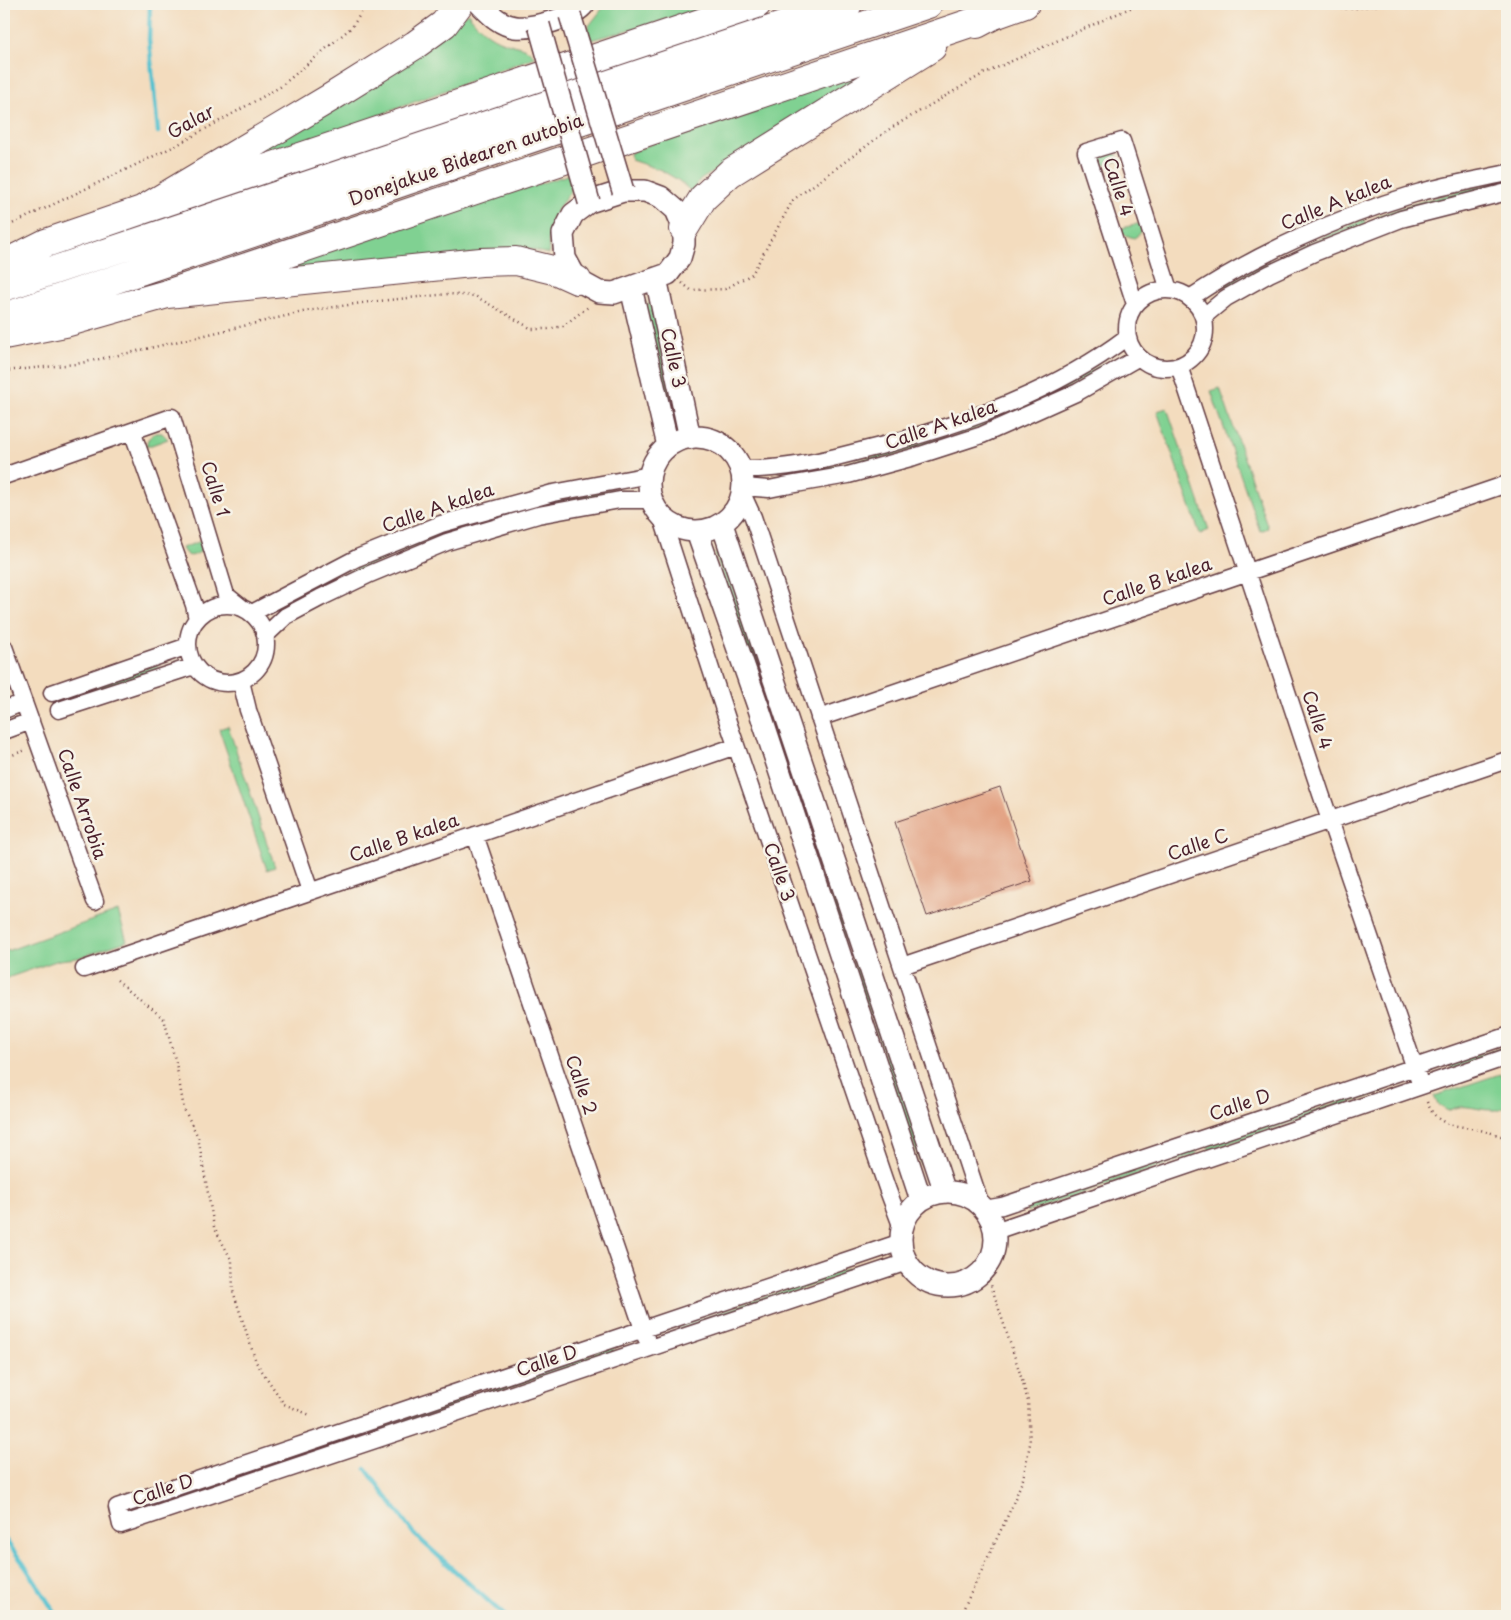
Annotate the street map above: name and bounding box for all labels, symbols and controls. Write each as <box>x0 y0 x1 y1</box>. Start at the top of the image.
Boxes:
street label: Galar <box>162 96 219 145</box>
street label: Donejakue Bidearen autobia <box>344 106 587 212</box>
street label: Calle 4 <box>1097 153 1142 220</box>
street label: Calle A kalea <box>1276 167 1395 236</box>
street label: Calle 3 <box>655 325 694 390</box>
street label: Calle A kalea <box>881 392 1001 455</box>
street label: Calle 1 <box>195 457 238 520</box>
street label: Calle A kalea <box>378 475 498 538</box>
street label: Calle B kalea <box>1098 549 1216 612</box>
street label: Calle 4 <box>1296 686 1341 753</box>
street label: Calle Arrobia <box>52 744 115 863</box>
street label: Calle B kalea <box>345 805 463 868</box>
street label: Calle C <box>1163 821 1232 867</box>
street label: Calle 3 <box>758 838 803 905</box>
street label: Calle 2 <box>560 1051 605 1118</box>
street label: Calle D <box>1205 1081 1274 1127</box>
street label: Calle D <box>512 1337 581 1383</box>
street label: Calle D <box>128 1466 197 1512</box>

